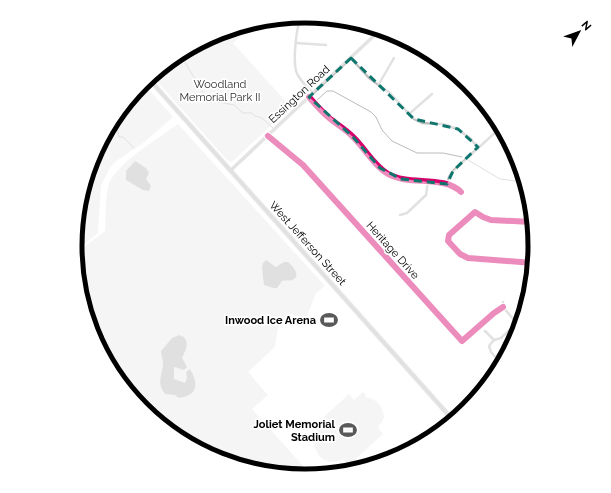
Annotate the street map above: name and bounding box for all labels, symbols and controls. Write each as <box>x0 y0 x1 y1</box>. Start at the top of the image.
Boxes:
north arrow <box>559 12 599 52</box>
text: N <box>579 18 594 33</box>
street label: Essington Road <box>266 63 333 126</box>
park label: Woodland Memorial Park II <box>179 78 261 104</box>
street label: West Jefferson Street <box>267 199 349 288</box>
street label: Heritage Drive <box>363 219 422 282</box>
sports icon: Inwood Ice Arena <box>319 310 339 330</box>
place label: Inwood Ice Arena <box>225 314 316 327</box>
place label: Joliet Memorial Stadium <box>254 418 336 444</box>
sports icon: Joliet Memorial Stadium <box>338 420 358 440</box>

